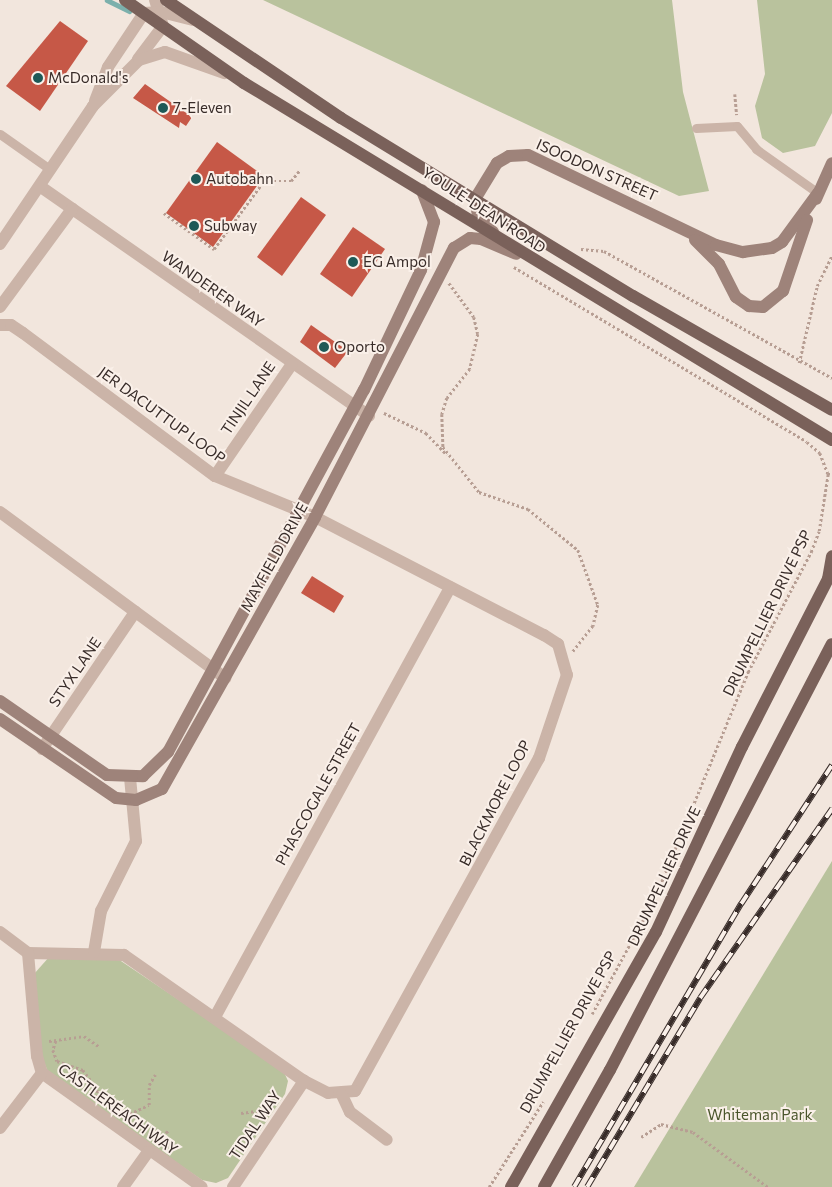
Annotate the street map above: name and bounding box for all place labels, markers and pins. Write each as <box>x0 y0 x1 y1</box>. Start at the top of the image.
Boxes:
place label: McDonald's <box>48 69 129 87</box>
marker: McDonald's <box>32 72 44 84</box>
place label: 7-Eleven <box>173 99 232 117</box>
marker: 7-Eleven <box>157 102 169 114</box>
place label: Autobahn <box>206 170 273 188</box>
marker: Autobahn <box>190 173 202 185</box>
place label: Subway <box>204 217 257 235</box>
marker: Subway <box>188 220 200 232</box>
place label: EG Ampol <box>363 253 431 271</box>
marker: EG Ampol <box>347 256 359 268</box>
place label: Oporto <box>334 338 385 356</box>
marker: Oporto <box>318 341 330 353</box>

